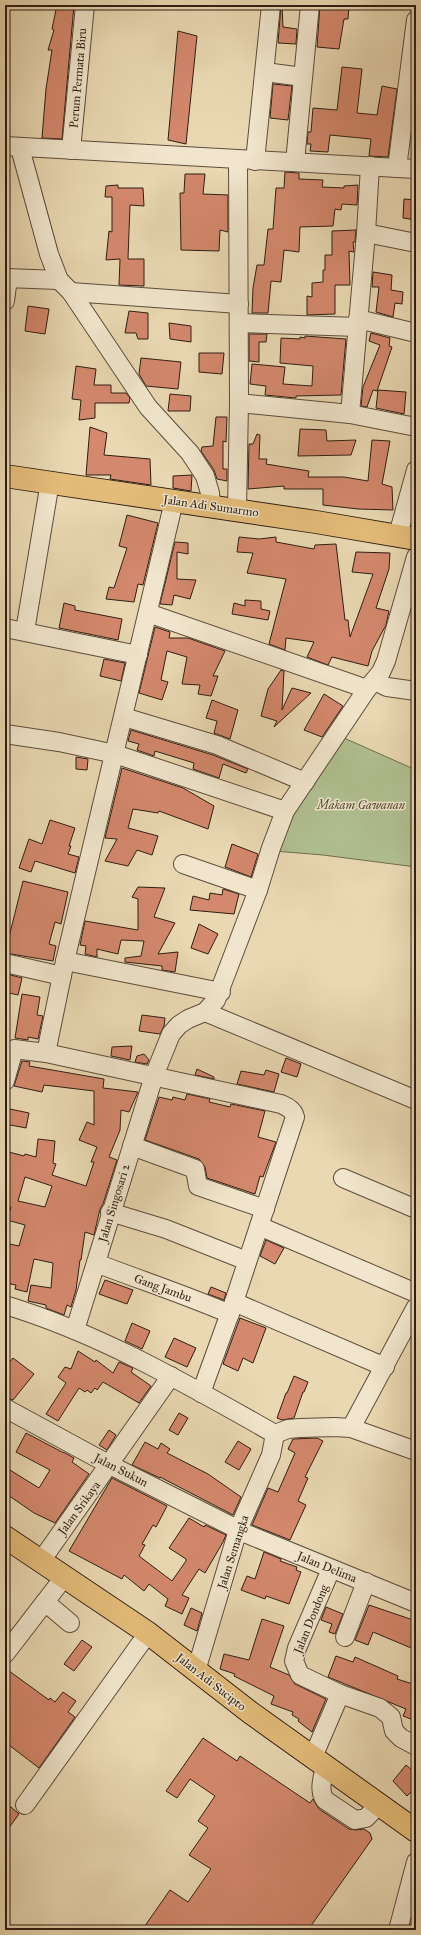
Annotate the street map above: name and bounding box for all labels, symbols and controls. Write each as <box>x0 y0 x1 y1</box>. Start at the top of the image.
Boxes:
street label: Perum Permata Biru <box>67 27 89 129</box>
street label: Jalan Adi Sumarmo <box>160 492 260 521</box>
park label: Makam Gawanan <box>316 798 406 812</box>
street label: Jalan Singosari 2 <box>95 1162 134 1246</box>
street label: Gang Jambu <box>132 1271 194 1306</box>
street label: Jalan Sukun <box>89 1450 151 1491</box>
street label: Jalan Srikaya <box>54 1478 104 1540</box>
street label: Jalan Semangka <box>214 1512 253 1593</box>
street label: Jalan Delima <box>293 1548 360 1587</box>
street label: Jalan Dondong <box>290 1582 332 1658</box>
street label: Jalan Adi Sucipto <box>171 1649 249 1714</box>

